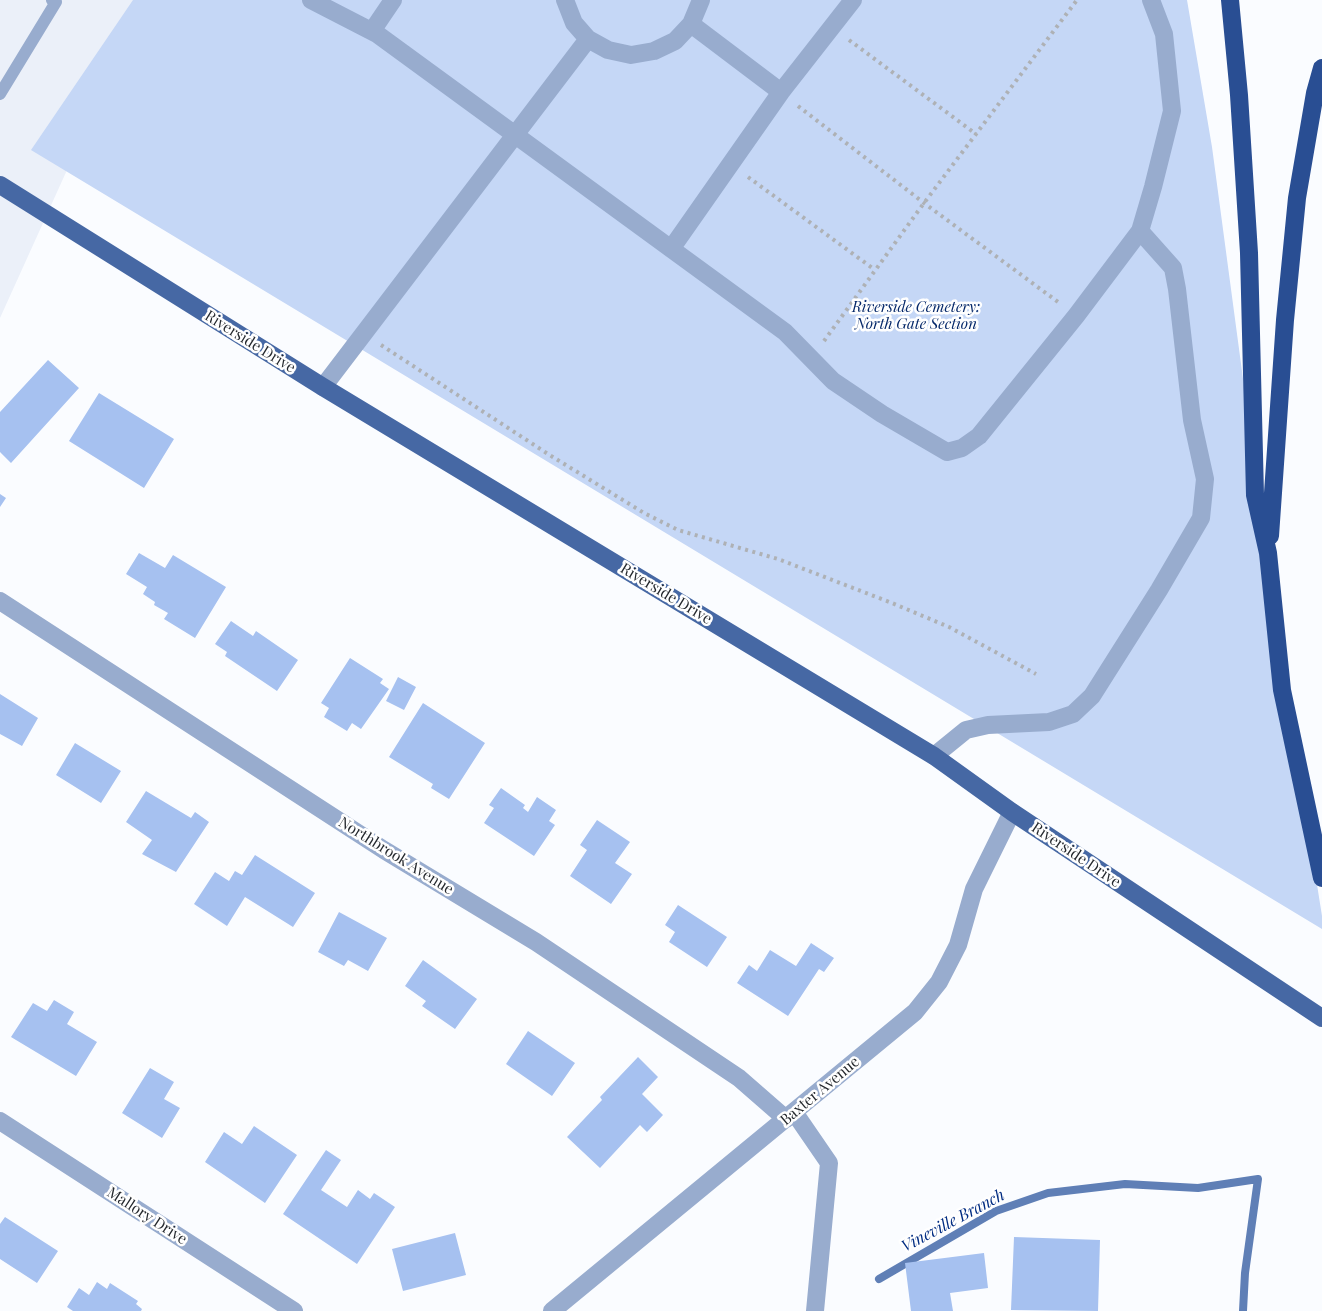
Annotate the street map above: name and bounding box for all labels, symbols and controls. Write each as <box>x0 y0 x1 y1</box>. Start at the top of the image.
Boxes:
park label: Riverside Cemetery: North Gate Section <box>852 298 980 333</box>
street label: Riverside Drive <box>201 307 299 377</box>
street label: Riverside Drive <box>617 560 715 628</box>
street label: Northbrook Avenue <box>335 813 457 899</box>
street label: Riverside Drive <box>1028 819 1124 891</box>
street label: Baxter Avenue <box>777 1053 863 1129</box>
street label: Mallory Drive <box>104 1183 190 1249</box>
water label: Vineville Branch <box>898 1186 1008 1256</box>

